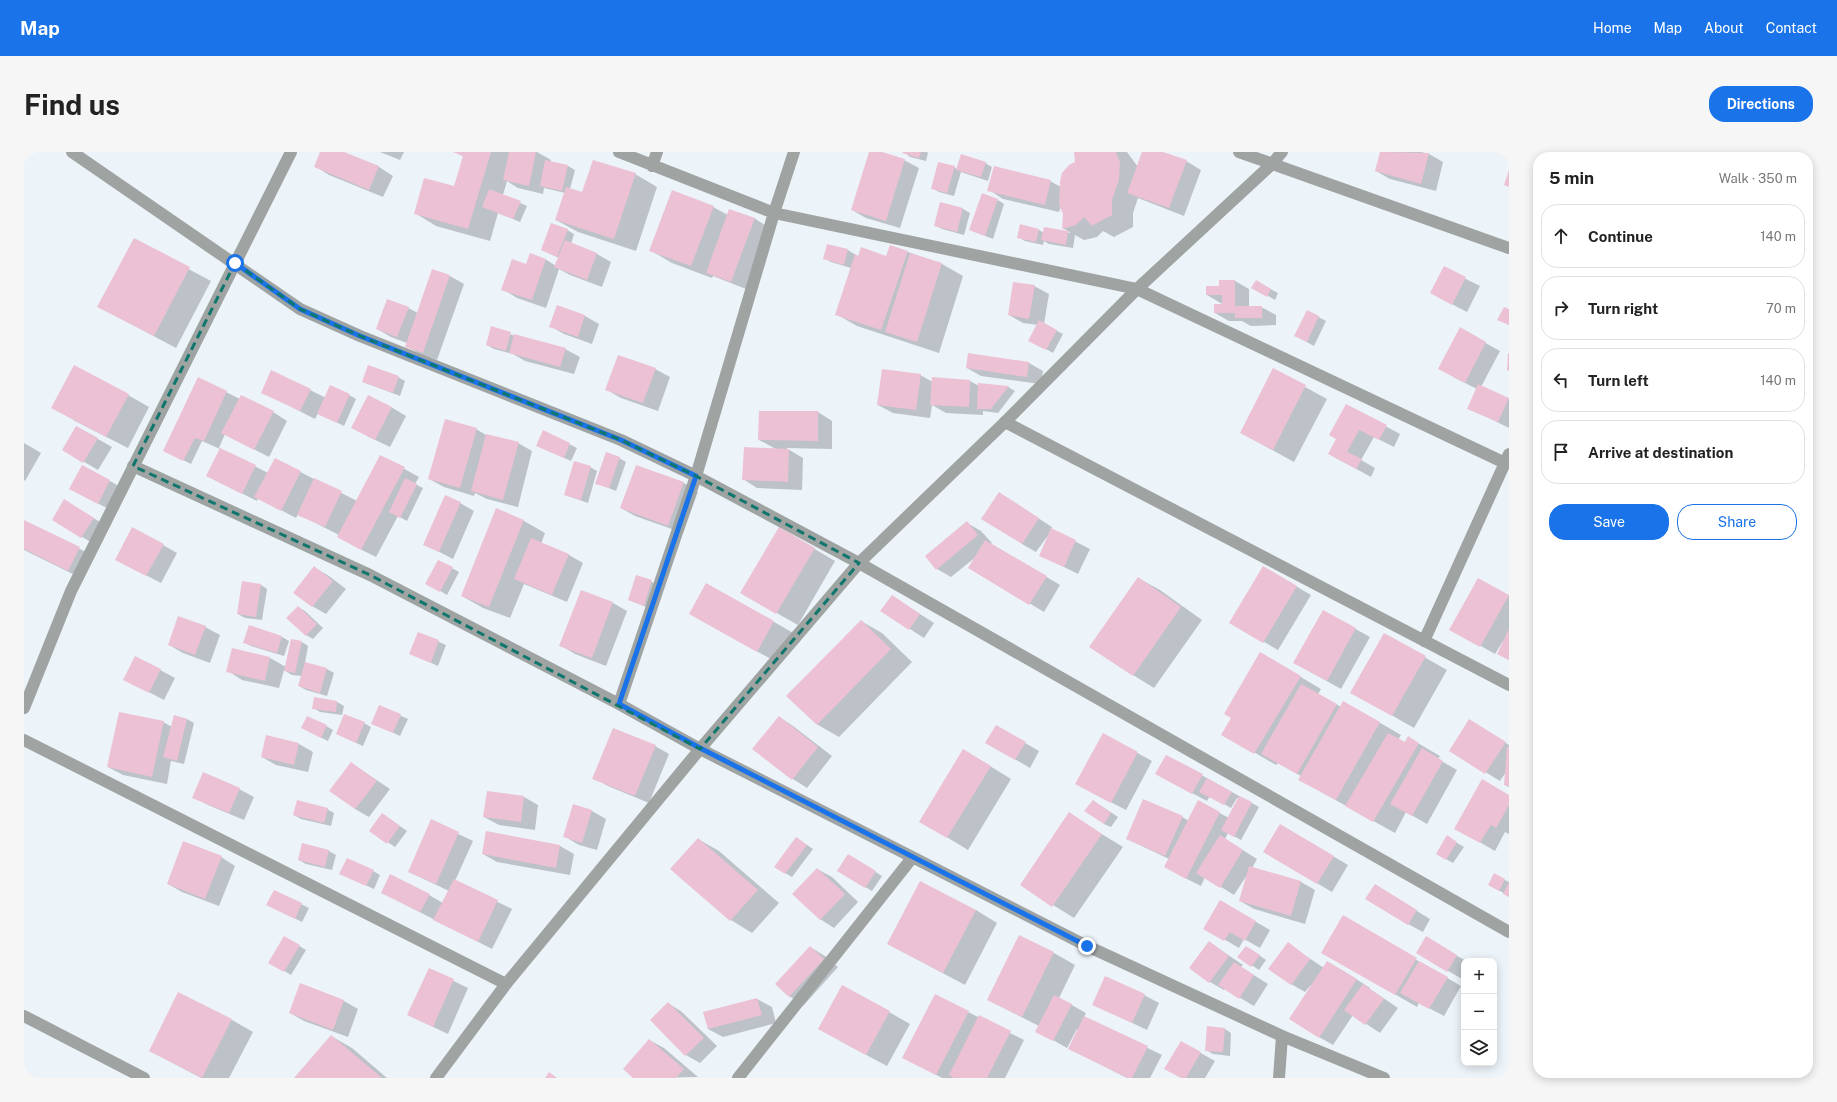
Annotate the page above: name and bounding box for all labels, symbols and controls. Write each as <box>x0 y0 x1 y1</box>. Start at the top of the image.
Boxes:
text: Map <box>20 17 60 39</box>
text: Home <box>1593 20 1632 36</box>
text: Map <box>1654 20 1682 36</box>
text: About <box>1704 20 1744 36</box>
text: Contact <box>1766 20 1817 36</box>
button: Directions <box>1709 86 1813 122</box>
text: Find us <box>24 88 120 121</box>
text: 5 min <box>1549 168 1594 188</box>
text: Walk · 350 m <box>1719 171 1797 186</box>
icon: ahead <box>1550 225 1572 247</box>
text: Continue <box>1588 228 1653 245</box>
text: 140 m <box>1760 229 1796 244</box>
route start <box>226 254 244 272</box>
icon: right <box>1550 297 1572 319</box>
text: Turn right <box>1588 300 1658 317</box>
text: 70 m <box>1766 301 1796 316</box>
icon: left <box>1550 369 1572 391</box>
text: Turn left <box>1588 372 1649 389</box>
text: 140 m <box>1760 373 1796 388</box>
icon: arrive <box>1550 441 1572 463</box>
text: Arrive at destination <box>1588 444 1733 461</box>
button: Save <box>1549 504 1669 540</box>
button: Share <box>1677 504 1797 540</box>
route end <box>1078 937 1096 955</box>
map controls <box>1461 958 1497 1066</box>
button: + <box>1461 958 1497 994</box>
button: − <box>1461 994 1497 1030</box>
button: layers <box>1461 1030 1497 1066</box>

